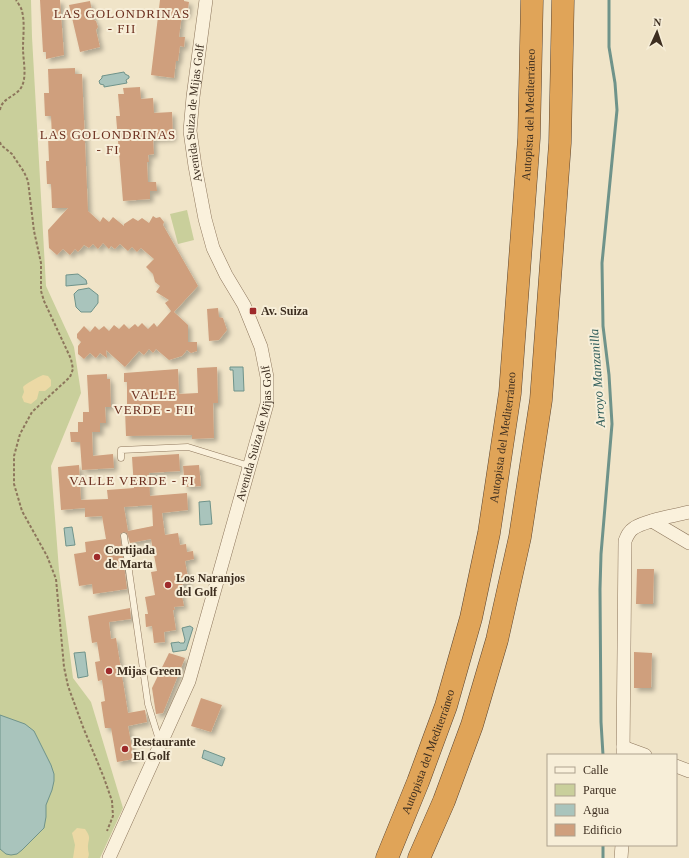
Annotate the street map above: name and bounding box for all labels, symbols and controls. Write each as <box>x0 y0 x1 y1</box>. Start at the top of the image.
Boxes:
district label: LAS GOLONDRINAS - FII <box>54 6 190 36</box>
north arrow <box>637 12 677 52</box>
text: N <box>653 16 662 28</box>
street label: Avenida Suiza de Mijas Golf <box>183 43 207 183</box>
street label: Autopista del Mediterráneo <box>519 49 538 181</box>
district label: LAS GOLONDRINAS - FI <box>40 127 176 157</box>
place label: Av. Suiza <box>261 304 308 318</box>
marker: Av. Suiza <box>248 306 258 316</box>
water label: Arroyo Manzanilla <box>586 328 608 429</box>
street label: Avenida Suiza de Mijas Golf <box>233 364 274 503</box>
street label: Autopista del Mediterráneo <box>487 372 519 504</box>
district label: VALLE VERDE - FII <box>113 387 195 417</box>
district label: VALLE VERDE - FI <box>69 473 195 488</box>
place label: Cortijada de Marta <box>105 543 155 571</box>
marker: Cortijada de Marta <box>92 552 102 562</box>
place label: Los Naranjos del Golf <box>176 571 245 599</box>
marker: Los Naranjos del Golf <box>163 580 173 590</box>
place label: Mijas Green <box>117 664 181 678</box>
marker: Mijas Green <box>104 666 114 676</box>
street label: Autopista del Mediterráneo <box>399 688 457 816</box>
place label: Restaurante El Golf <box>133 735 196 763</box>
marker: Restaurante El Golf <box>120 744 130 754</box>
legend <box>547 754 677 846</box>
text: Calle <box>583 763 608 777</box>
text: Parque <box>583 783 616 797</box>
text: Agua <box>583 803 610 817</box>
text: Edificio <box>583 823 622 837</box>

